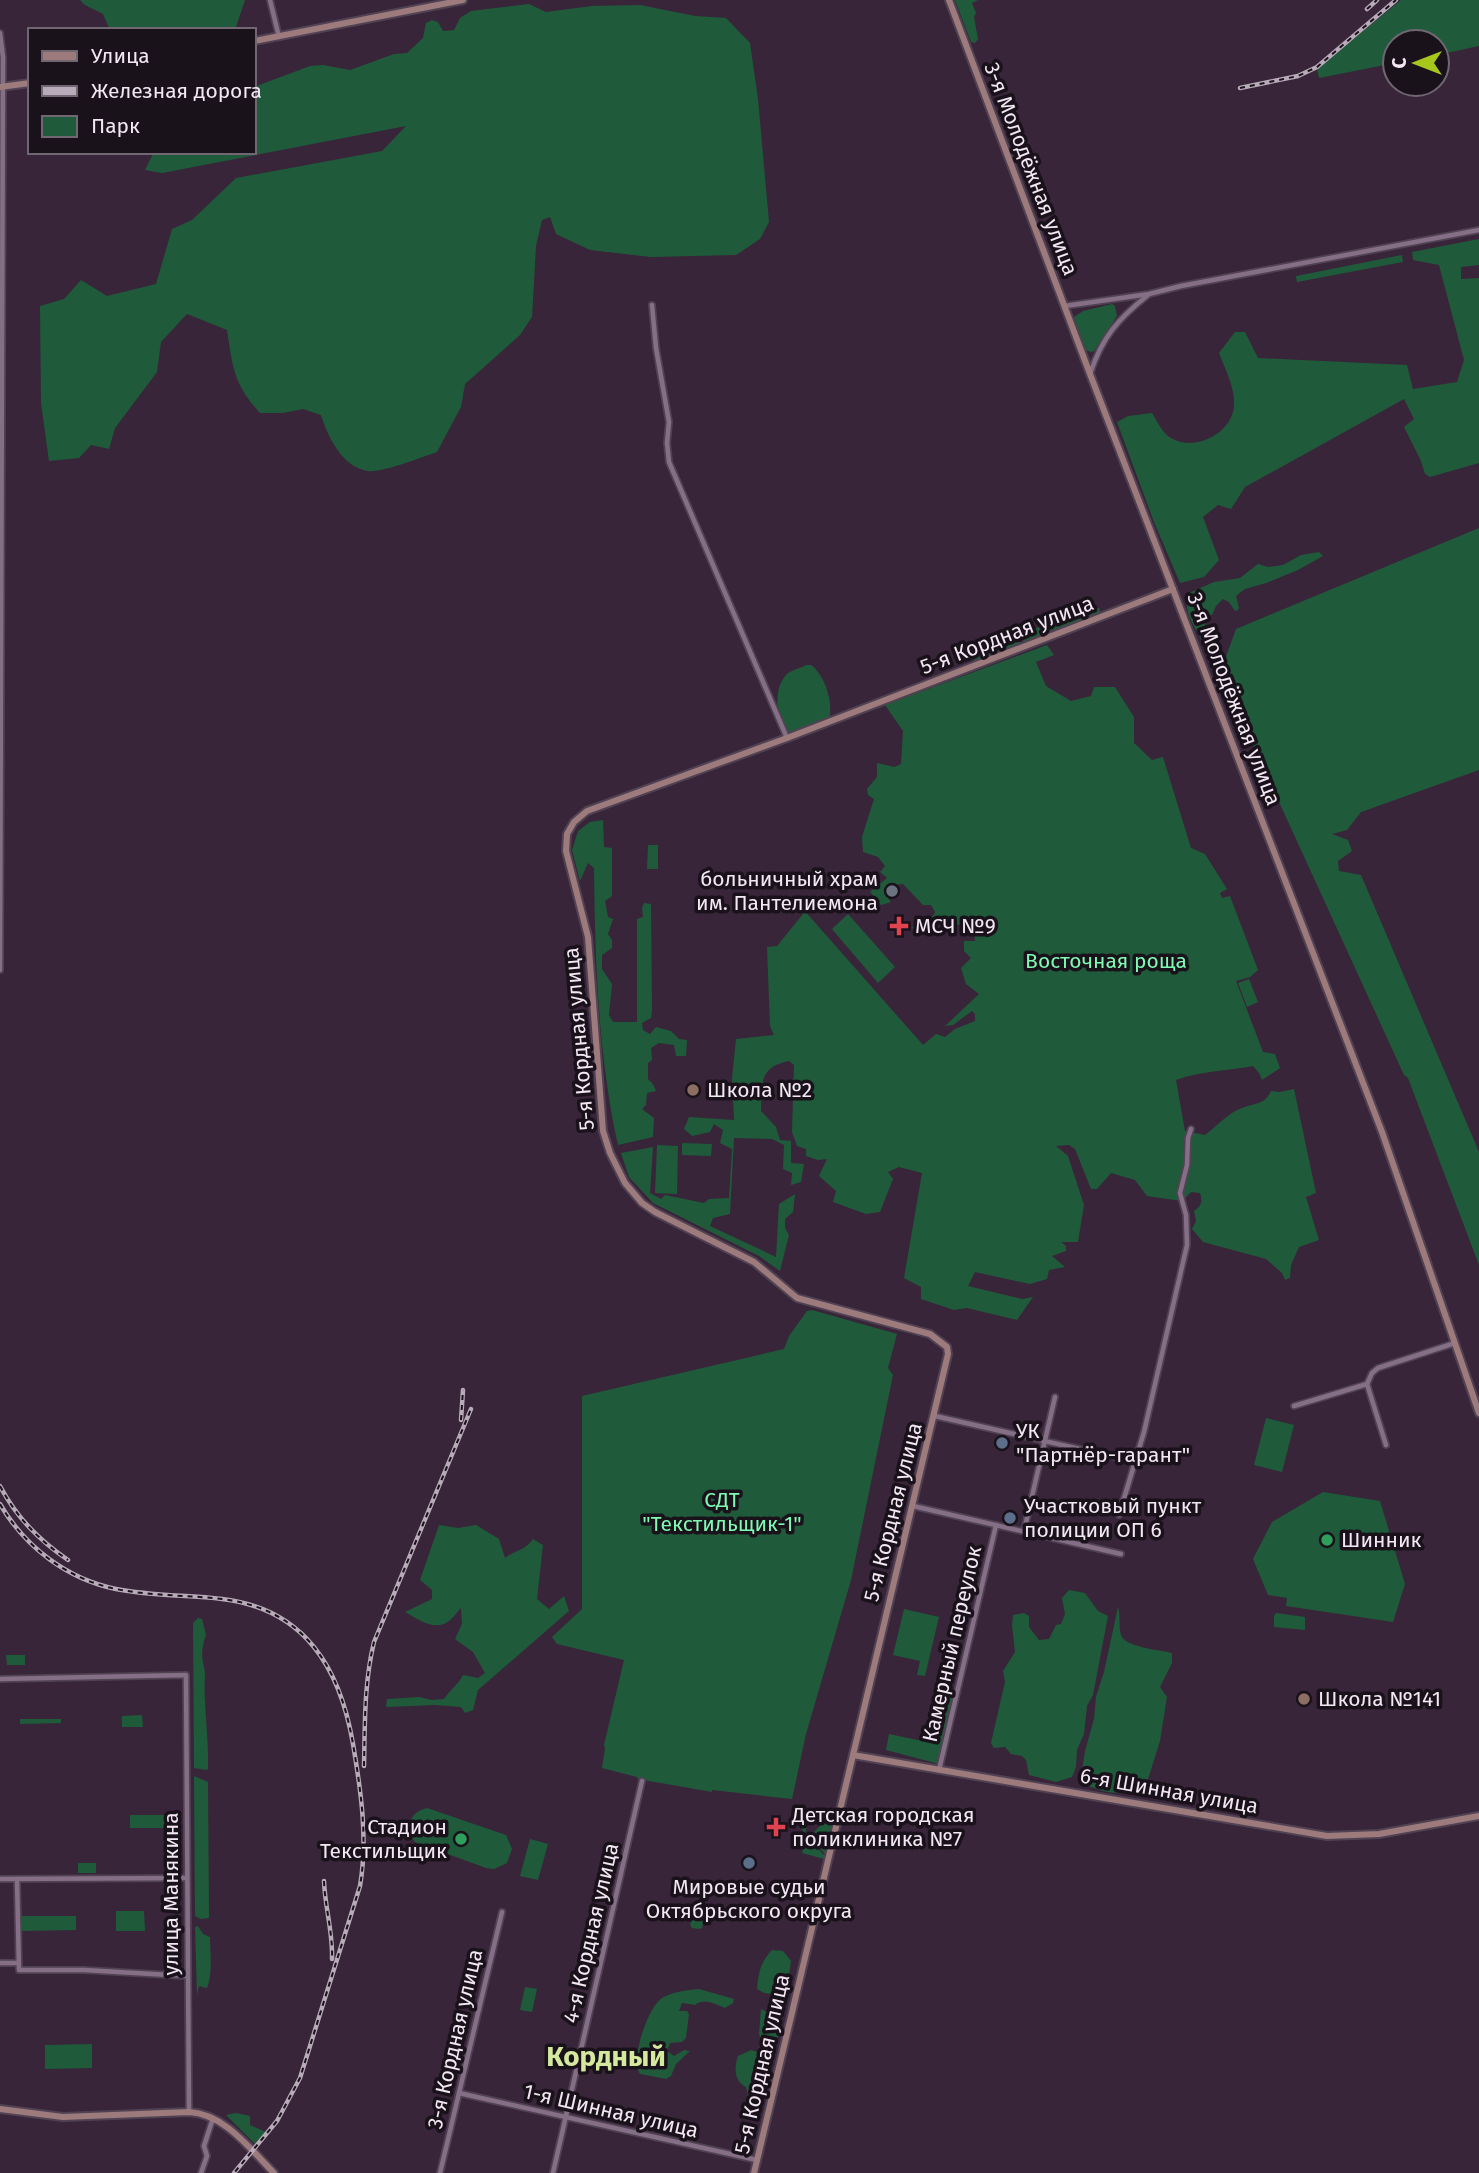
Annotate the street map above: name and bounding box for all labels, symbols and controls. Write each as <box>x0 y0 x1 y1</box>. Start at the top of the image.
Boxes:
legend <box>28 28 256 154</box>
north arrow <box>1381 28 1451 98</box>
text: Улица <box>91 43 150 69</box>
text: С <box>1388 57 1411 68</box>
street label: 3-я Молодёжная улица <box>978 59 1084 279</box>
text: Железная дорога <box>91 78 262 104</box>
text: Парк <box>91 113 140 139</box>
street label: 3-я Молодёжная улица <box>1181 589 1287 809</box>
street label: 5-я Кордная улица <box>917 590 1097 680</box>
place label: больничный храм им. Пантелиемона <box>696 866 878 916</box>
marker: больничный храм им. Пантелиемона <box>884 883 900 899</box>
place label: МСЧ №9 <box>915 913 996 939</box>
marker: МСЧ №9 <box>889 916 909 936</box>
street label: 5-я Кордная улица <box>558 946 600 1132</box>
park label: Восточная роща <box>1025 948 1187 974</box>
place label: Школа №2 <box>707 1077 812 1103</box>
marker: Школа №2 <box>685 1082 701 1098</box>
place label: УК "Партнёр-гарант" <box>1016 1418 1190 1468</box>
street label: 5-я Кордная улица <box>858 1420 928 1604</box>
marker: УК "Партнёр-гарант" <box>994 1435 1010 1451</box>
park label: СДТ "Текстильщик-1" <box>642 1487 802 1537</box>
place label: Участковый пункт полиции ОП 6 <box>1024 1493 1202 1543</box>
marker: Участковый пункт полиции ОП 6 <box>1002 1510 1018 1526</box>
place label: Шинник <box>1341 1527 1422 1553</box>
marker: Шинник <box>1319 1532 1335 1548</box>
street label: Камерный переулок <box>917 1543 987 1745</box>
place label: Школа №141 <box>1318 1686 1441 1712</box>
marker: Школа №141 <box>1296 1691 1312 1707</box>
street label: 6-я Шинная улица <box>1078 1763 1260 1819</box>
place label: Детская городская поликлиника №7 <box>791 1802 974 1852</box>
street label: улица Манякина <box>158 1812 184 1976</box>
place label: Стадион Текстильщик <box>320 1814 447 1864</box>
marker: Детская городская поликлиника №7 <box>766 1817 786 1837</box>
marker: Стадион Текстильщик <box>453 1831 469 1847</box>
street label: 4-я Кордная улица <box>558 1840 624 2026</box>
marker: Мировые судьи Октябрьского округа <box>741 1855 757 1871</box>
place label: Мировые судьи Октябрьского округа <box>646 1874 852 1924</box>
street label: 3-я Кордная улица <box>422 1947 488 2131</box>
street label: 5-я Кордная улица <box>729 1972 795 2156</box>
district label: Кордный <box>546 2040 666 2073</box>
street label: 1-я Шинная улица <box>521 2078 701 2144</box>

